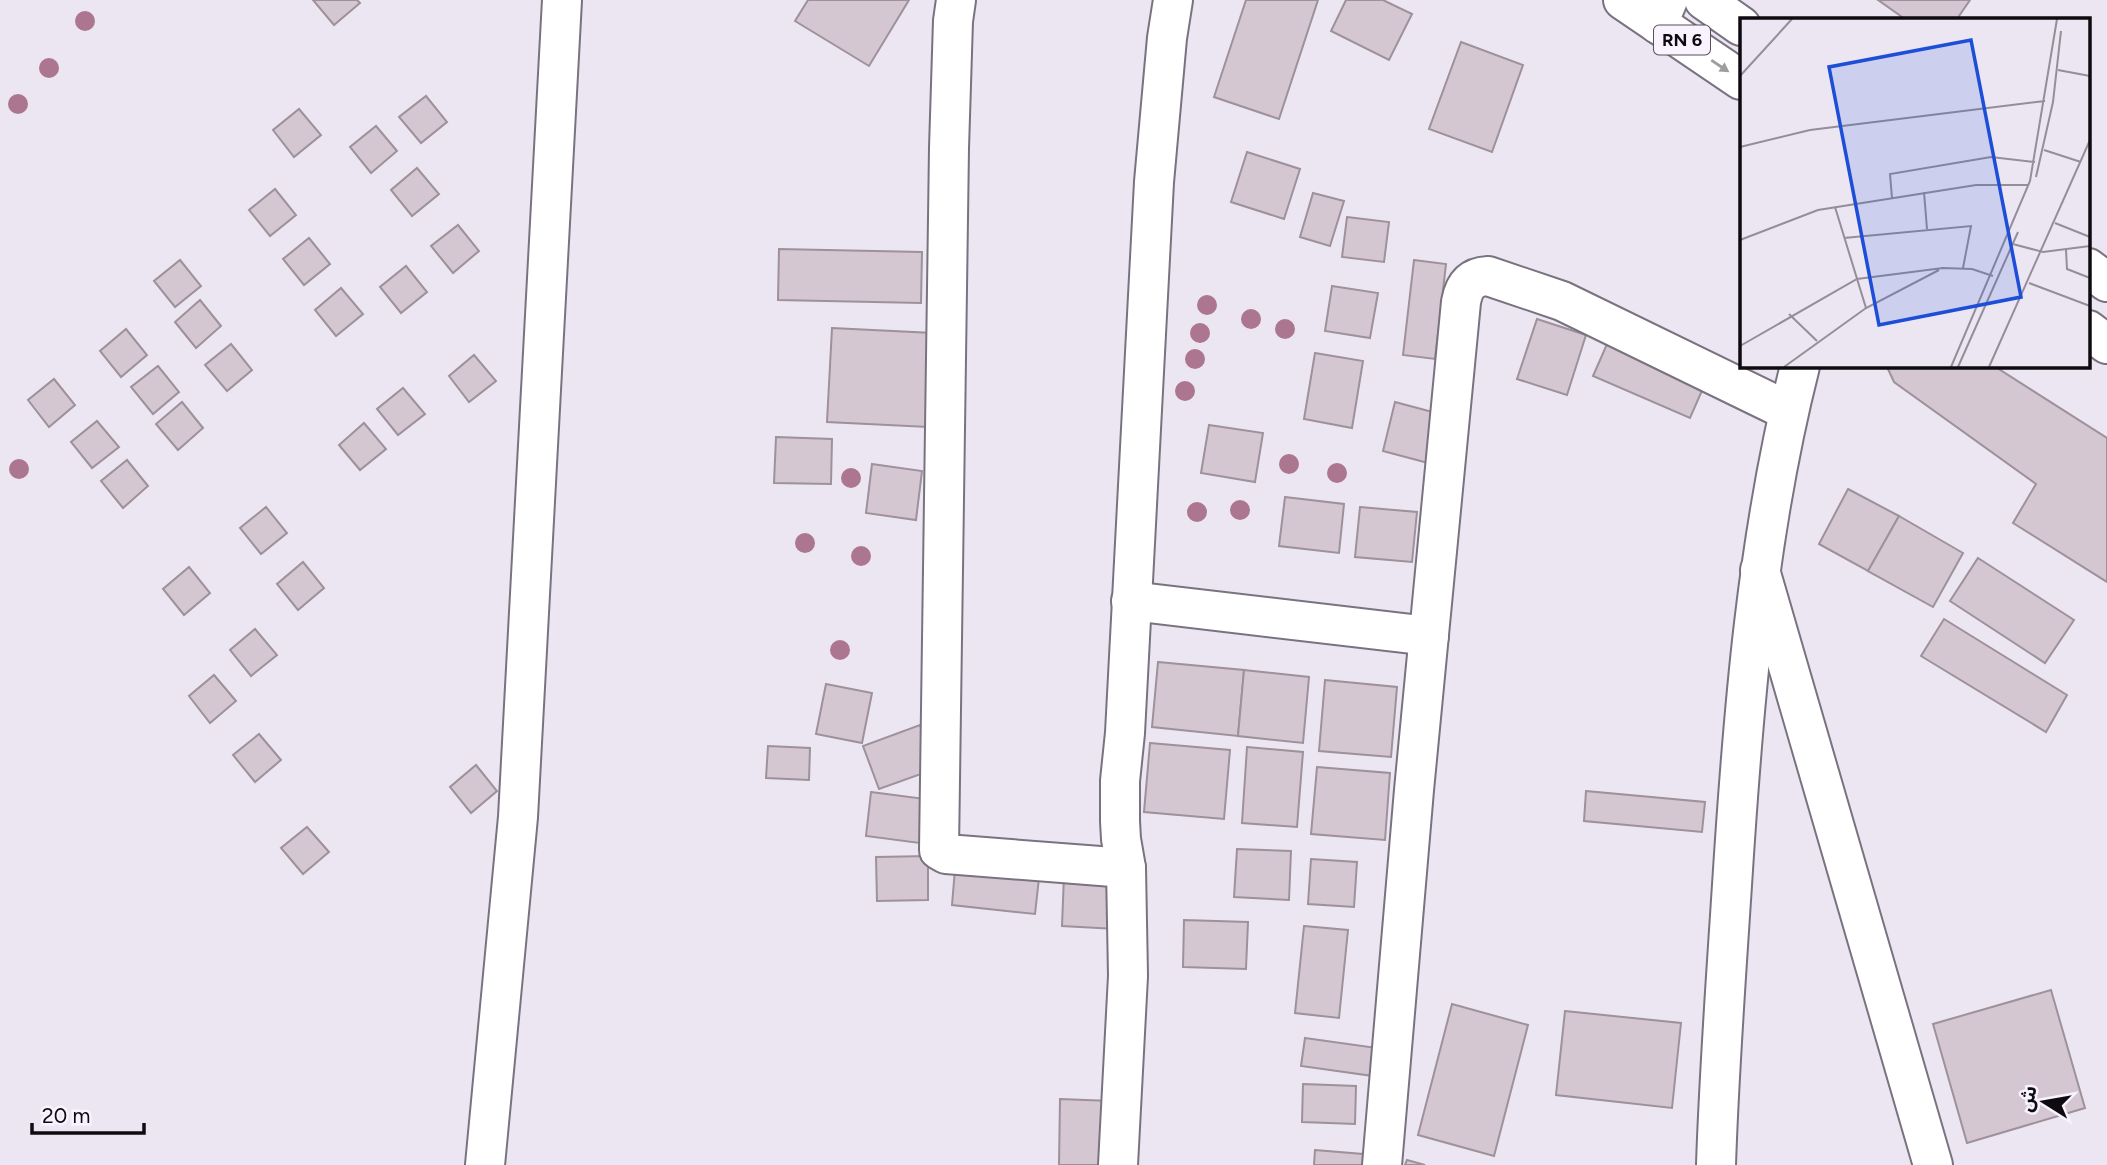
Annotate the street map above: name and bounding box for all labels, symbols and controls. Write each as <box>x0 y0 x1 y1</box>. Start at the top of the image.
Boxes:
inset map <box>1740 18 2090 368</box>
road number: RN 6 <box>1654 26 1710 55</box>
one-way arrow <box>1711 59 1729 73</box>
north arrow <box>2009 1067 2079 1137</box>
text: ش <box>2014 1084 2042 1114</box>
scale bar <box>32 1092 144 1136</box>
text: 20 m <box>42 1103 90 1128</box>

